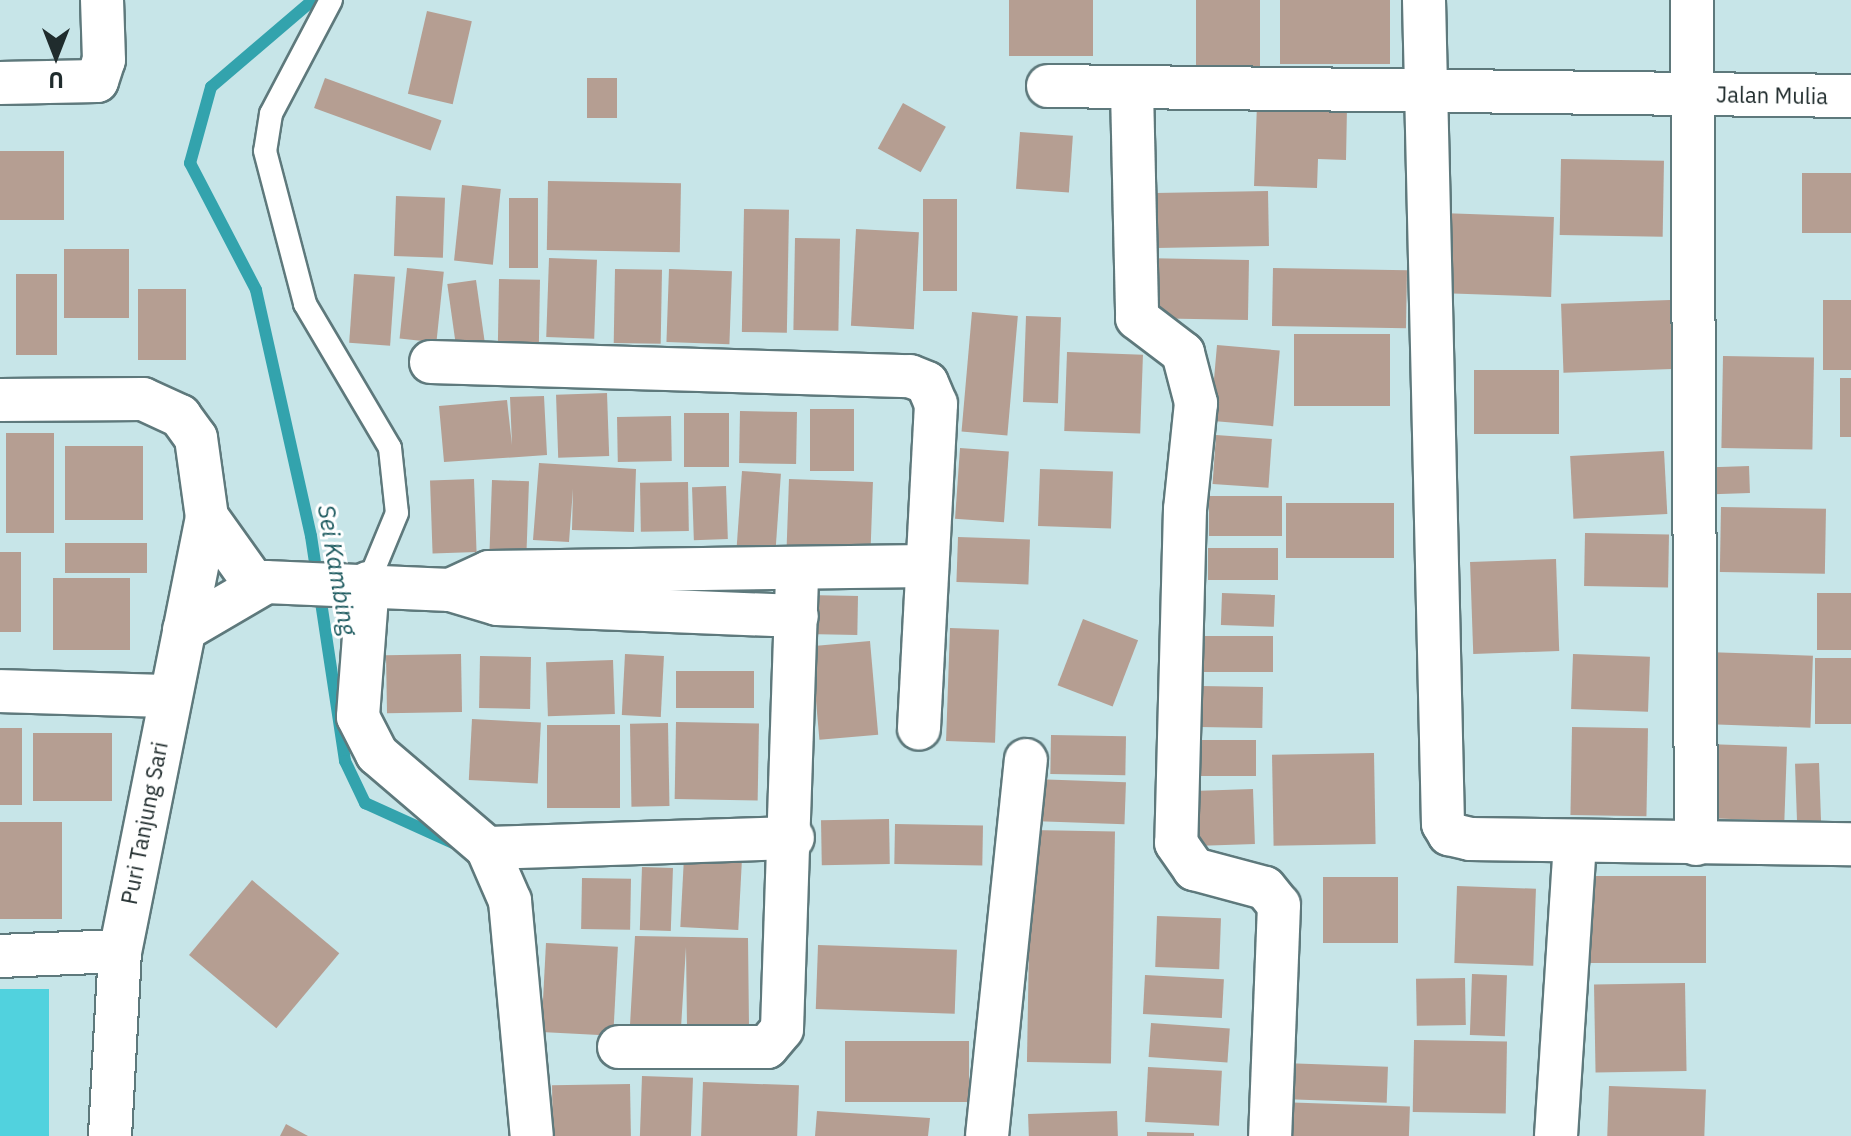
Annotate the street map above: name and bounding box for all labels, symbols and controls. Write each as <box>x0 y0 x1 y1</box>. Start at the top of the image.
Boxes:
north arrow <box>16 16 96 96</box>
text: U <box>48 66 64 95</box>
street label: Jalan Mulia <box>1716 81 1828 109</box>
water label: Sei Kambing <box>311 502 363 638</box>
street label: Puri Tanjung Sari <box>115 739 173 907</box>

